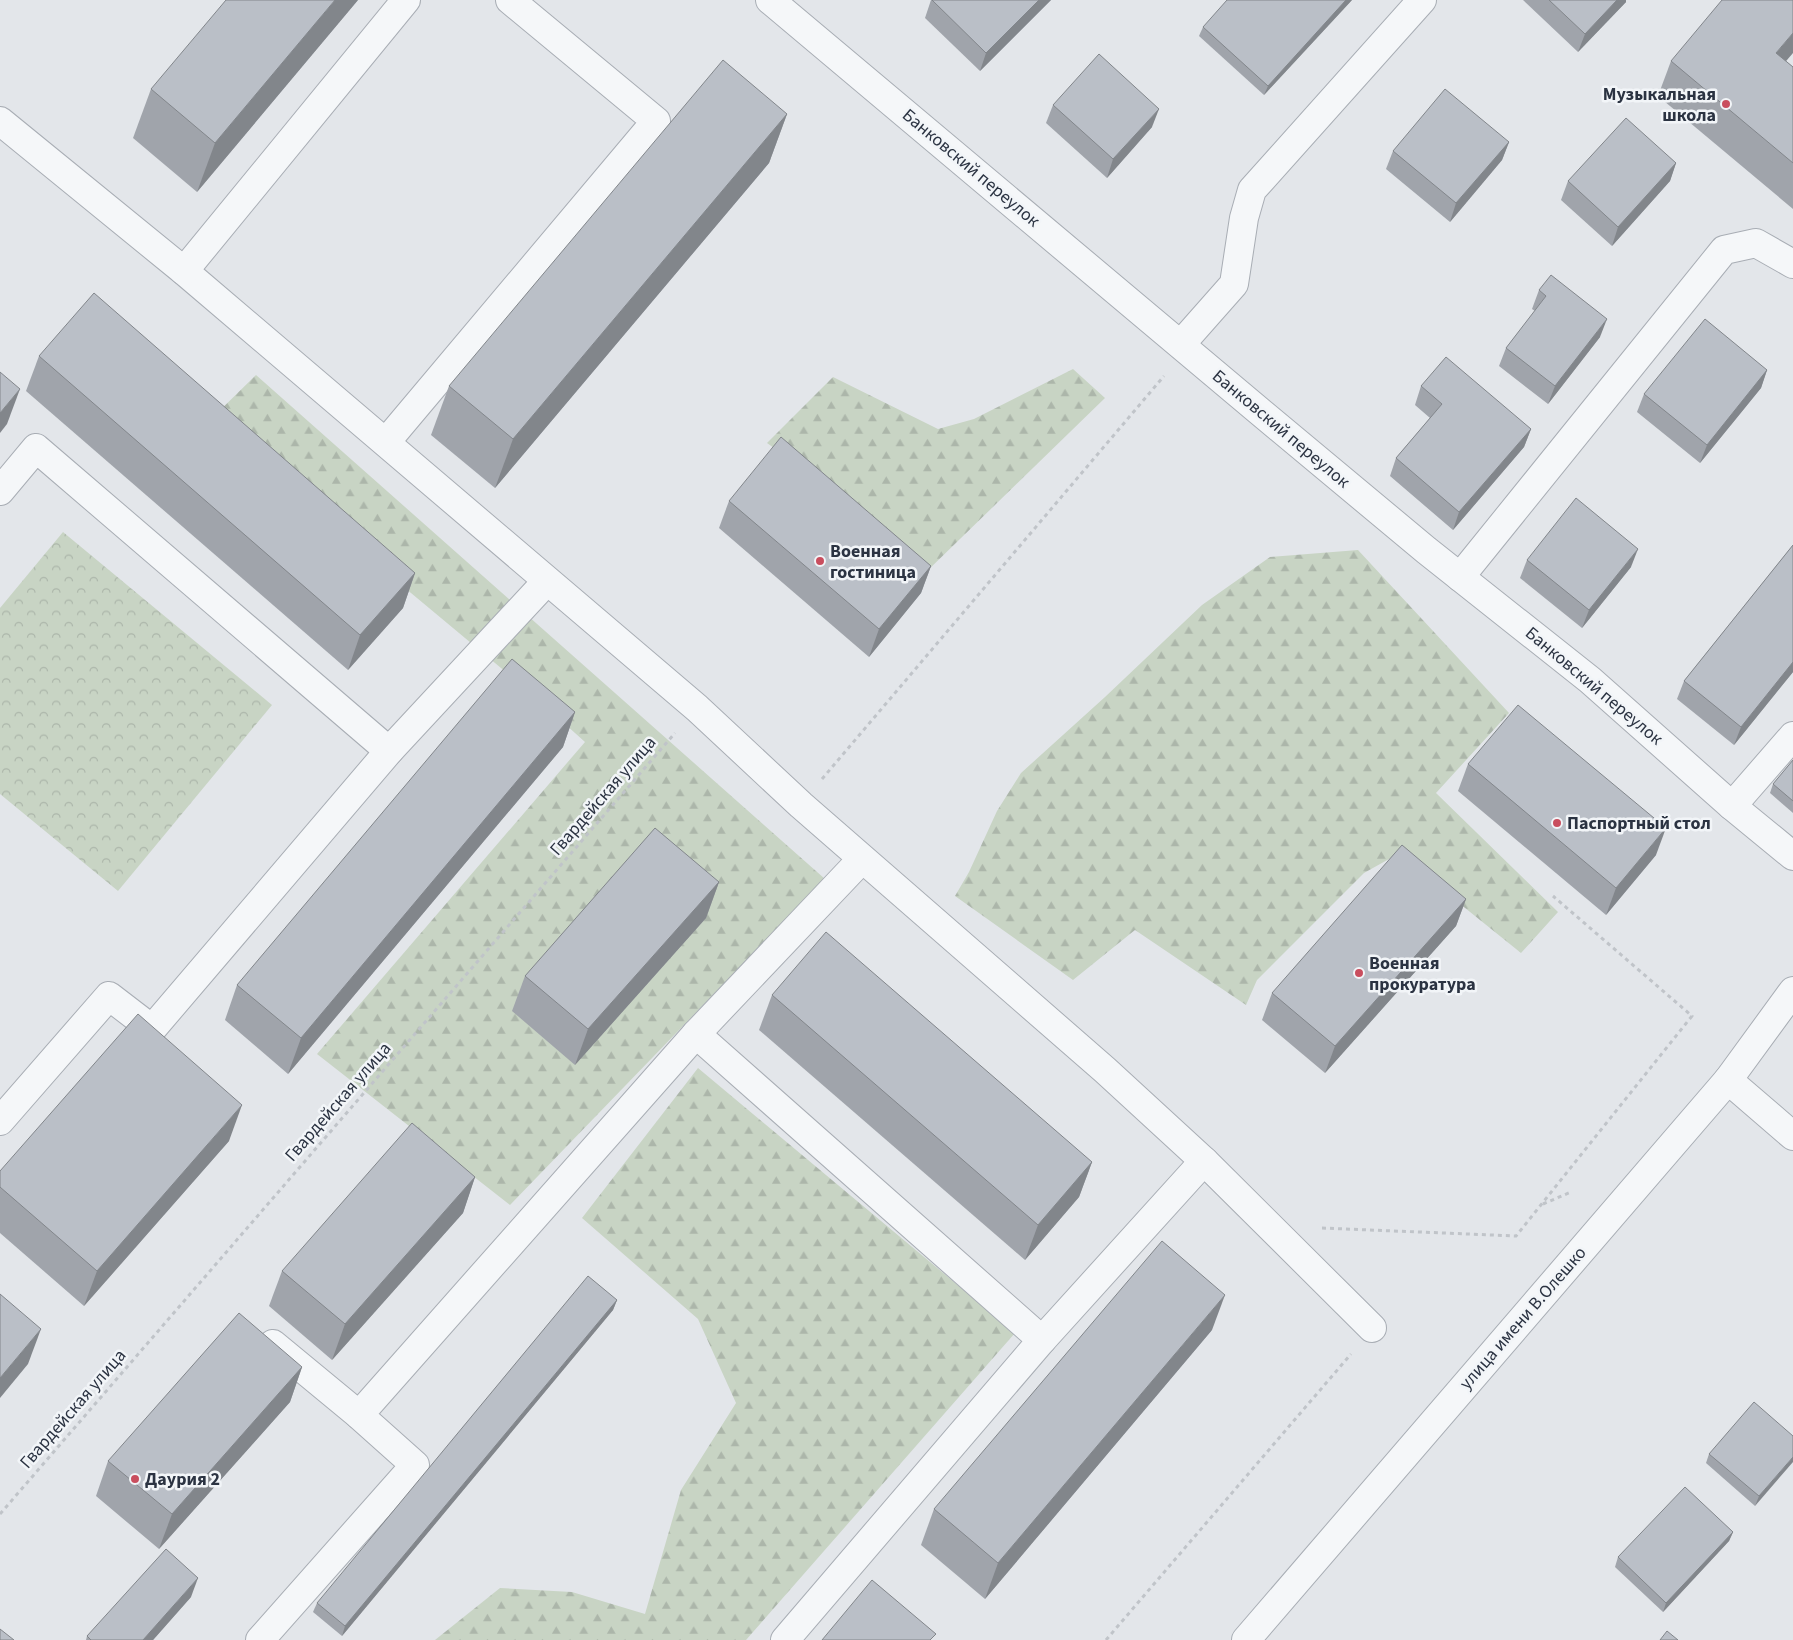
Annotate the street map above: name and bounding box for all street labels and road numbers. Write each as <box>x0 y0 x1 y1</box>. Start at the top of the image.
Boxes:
street label: Банковский переулок <box>897 103 1045 233</box>
street label: Банковский переулок <box>1207 364 1355 494</box>
street label: Банковский переулок <box>1520 621 1668 751</box>
street label: Гвардейская улица <box>544 731 662 861</box>
street label: Гвардейская улица <box>279 1037 397 1167</box>
street label: улица имени В.Олешко <box>1454 1241 1592 1395</box>
street label: Гвардейская улица <box>14 1344 132 1474</box>

